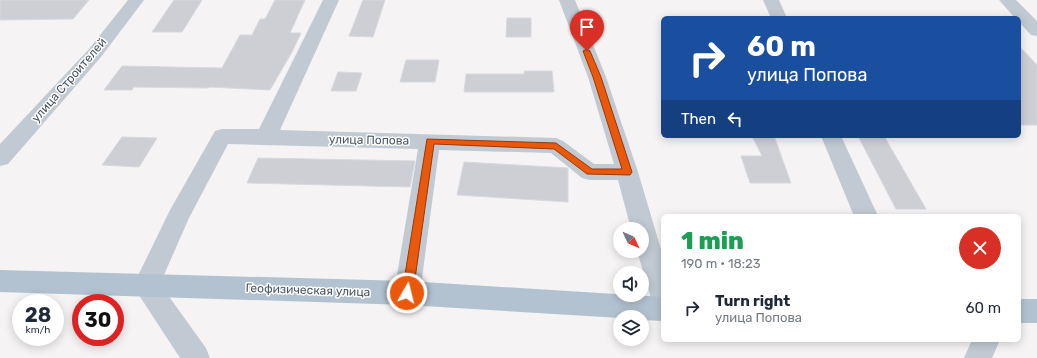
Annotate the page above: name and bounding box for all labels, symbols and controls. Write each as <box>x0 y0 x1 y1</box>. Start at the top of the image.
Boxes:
pin <box>570 10 604 51</box>
icon: arrive <box>576 16 598 38</box>
text: 60 m <box>747 30 816 63</box>
icon: right <box>681 32 733 84</box>
street label: улица Строителей <box>29 35 109 125</box>
text: улица Попова <box>747 64 867 86</box>
icon: left <box>724 108 746 130</box>
text: Then <box>681 110 716 128</box>
street label: улица Попова <box>329 132 409 148</box>
north arrow <box>613 222 649 258</box>
map controls <box>613 222 649 346</box>
text: 1 min <box>681 227 744 255</box>
button: close <box>959 227 1001 269</box>
text: 190 m · 18:23 <box>681 256 761 271</box>
button: sound <box>613 266 649 302</box>
position arrow <box>386 272 428 314</box>
street label: Геофизическая улица <box>245 281 371 299</box>
text: Turn right <box>715 292 790 310</box>
speed limit sign: 30 <box>72 294 124 346</box>
icon: right <box>681 297 703 319</box>
text: 60 m <box>965 299 1001 317</box>
text: 28 <box>25 303 51 327</box>
button: layers <box>613 310 649 346</box>
text: улица Попова <box>715 310 802 325</box>
text: km/h <box>26 324 50 336</box>

